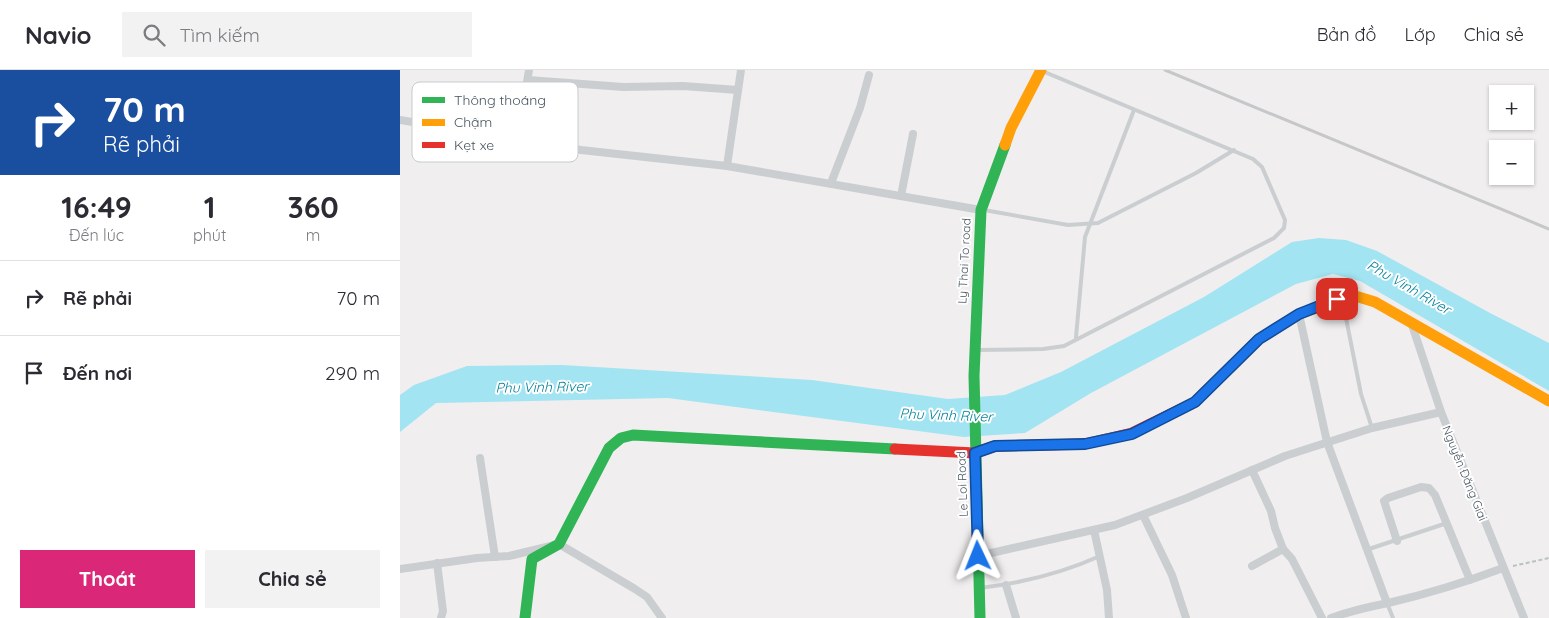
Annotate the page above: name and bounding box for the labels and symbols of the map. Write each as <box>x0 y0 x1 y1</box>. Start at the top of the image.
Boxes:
legend <box>412 82 578 162</box>
text: Thông thoáng <box>454 91 546 109</box>
text: Chậm <box>454 113 492 131</box>
text: Kẹt xe <box>454 136 494 154</box>
street label: Ly Thai To road <box>954 218 974 304</box>
water label: Phu Vinh River <box>1364 256 1455 319</box>
pin <box>1316 278 1358 320</box>
water label: Phu Vinh River <box>495 377 590 397</box>
water label: Phu Vinh River <box>899 404 995 426</box>
street label: Nguyễn Đăng Giai <box>1439 423 1491 523</box>
street label: Le Loi Road <box>953 451 971 517</box>
position arrow <box>951 529 1003 581</box>

